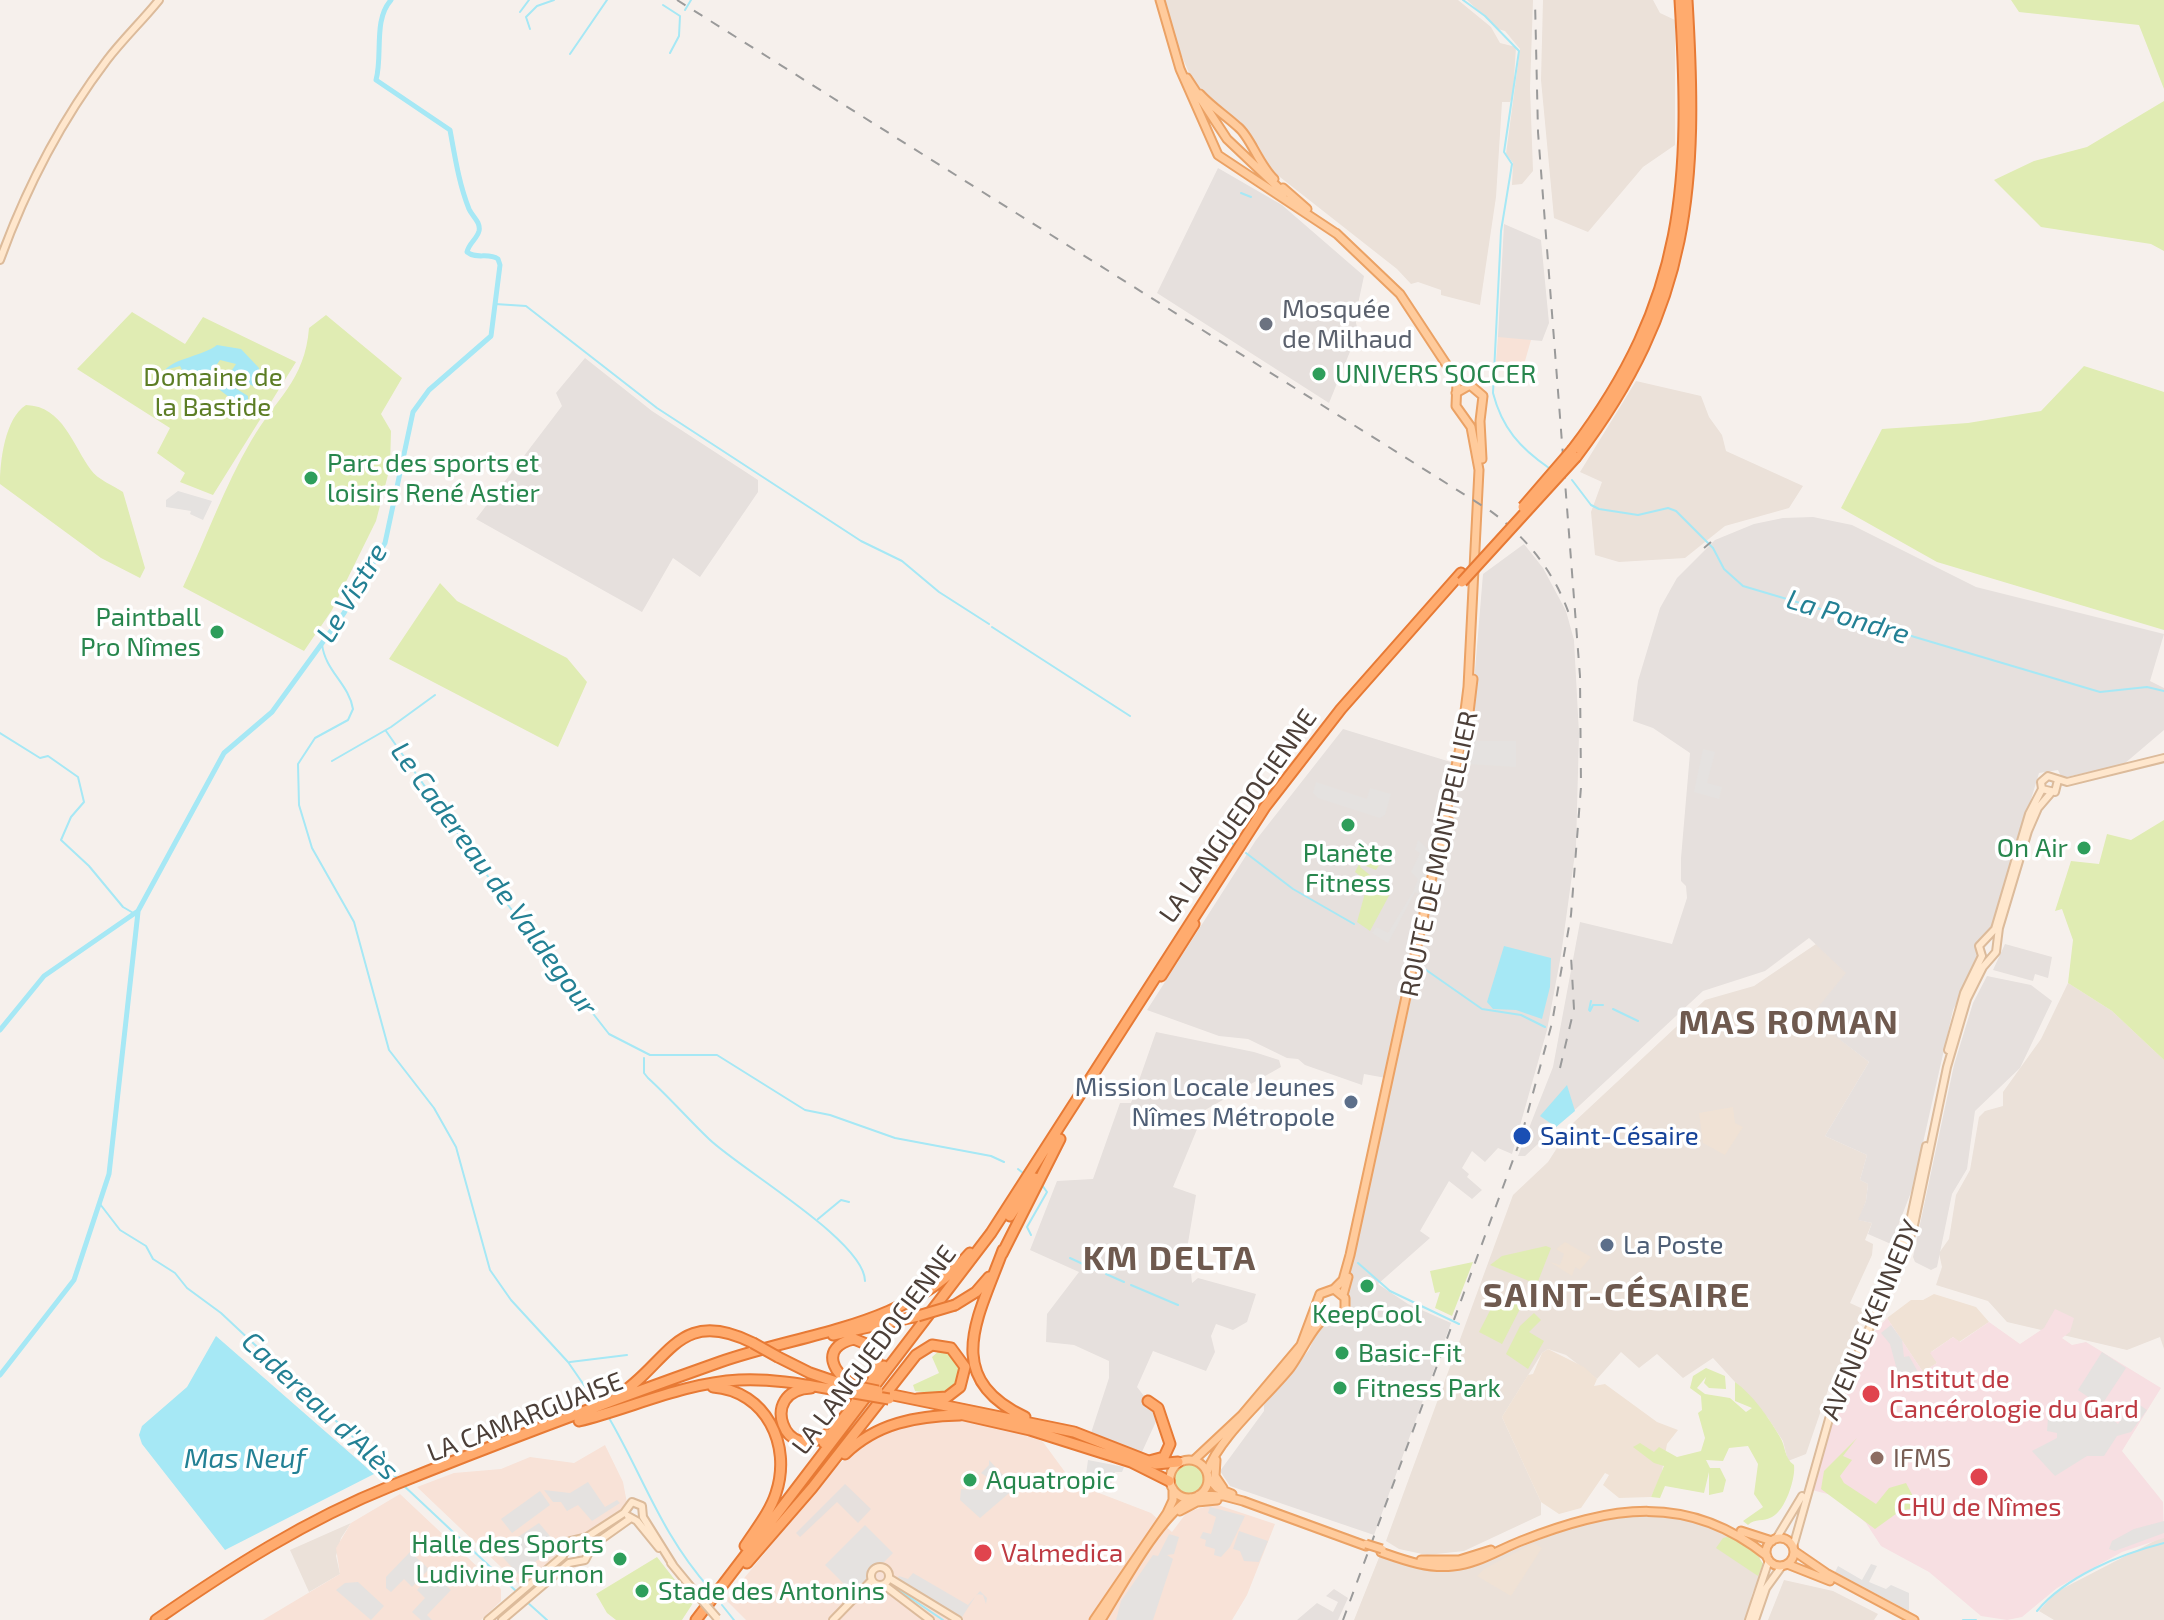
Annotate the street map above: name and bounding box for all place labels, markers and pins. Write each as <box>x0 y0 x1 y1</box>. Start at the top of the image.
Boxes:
place label: Mosquée de Milhaud <box>1282 293 1413 354</box>
marker: Mosquée de Milhaud <box>1257 315 1275 333</box>
place label: UNIVERS SOCCER <box>1335 358 1536 390</box>
marker: UNIVERS SOCCER <box>1310 365 1328 383</box>
place label: Parc des sports et loisirs René Astier <box>327 447 540 508</box>
marker: Parc des sports et loisirs René Astier <box>302 469 320 487</box>
place label: Paintball Pro Nîmes <box>80 601 201 662</box>
marker: Paintball Pro Nîmes <box>208 623 226 641</box>
marker: Planète Fitness <box>1339 816 1357 834</box>
place label: On Air <box>1997 832 2068 864</box>
place label: Planète Fitness <box>1303 837 1393 898</box>
marker: On Air <box>2075 839 2093 857</box>
place label: Mission Locale Jeunes Nîmes Métropole <box>1075 1071 1335 1132</box>
marker: Mission Locale Jeunes Nîmes Métropole <box>1342 1093 1360 1111</box>
place label: Saint-Césaire <box>1540 1120 1699 1152</box>
marker: Saint-Césaire <box>1511 1125 1533 1147</box>
place label: La Poste <box>1623 1229 1723 1261</box>
marker: La Poste <box>1598 1236 1616 1254</box>
marker: KeepCool <box>1358 1277 1376 1295</box>
place label: KeepCool <box>1312 1298 1422 1330</box>
place label: Basic-Fit <box>1358 1337 1462 1369</box>
marker: Basic-Fit <box>1333 1344 1351 1362</box>
place label: Institut de Cancérologie du Gard <box>1889 1363 2139 1424</box>
place label: Fitness Park <box>1356 1372 1501 1404</box>
marker: Fitness Park <box>1331 1379 1349 1397</box>
marker: Institut de Cancérologie du Gard <box>1860 1383 1882 1405</box>
place label: IFMS <box>1893 1442 1951 1474</box>
marker: IFMS <box>1868 1449 1886 1467</box>
place label: Aquatropic <box>986 1464 1115 1496</box>
marker: CHU de Nîmes <box>1968 1466 1990 1488</box>
marker: Aquatropic <box>961 1471 979 1489</box>
place label: CHU de Nîmes <box>1897 1491 2061 1523</box>
place label: Halle des Sports Ludivine Furnon <box>411 1528 604 1590</box>
place label: Valmedica <box>1001 1537 1123 1569</box>
marker: Valmedica <box>972 1542 994 1564</box>
marker: Halle des Sports Ludivine Furnon <box>611 1550 629 1568</box>
place label: Stade des Antonins <box>658 1575 885 1607</box>
marker: Stade des Antonins <box>633 1582 651 1600</box>

